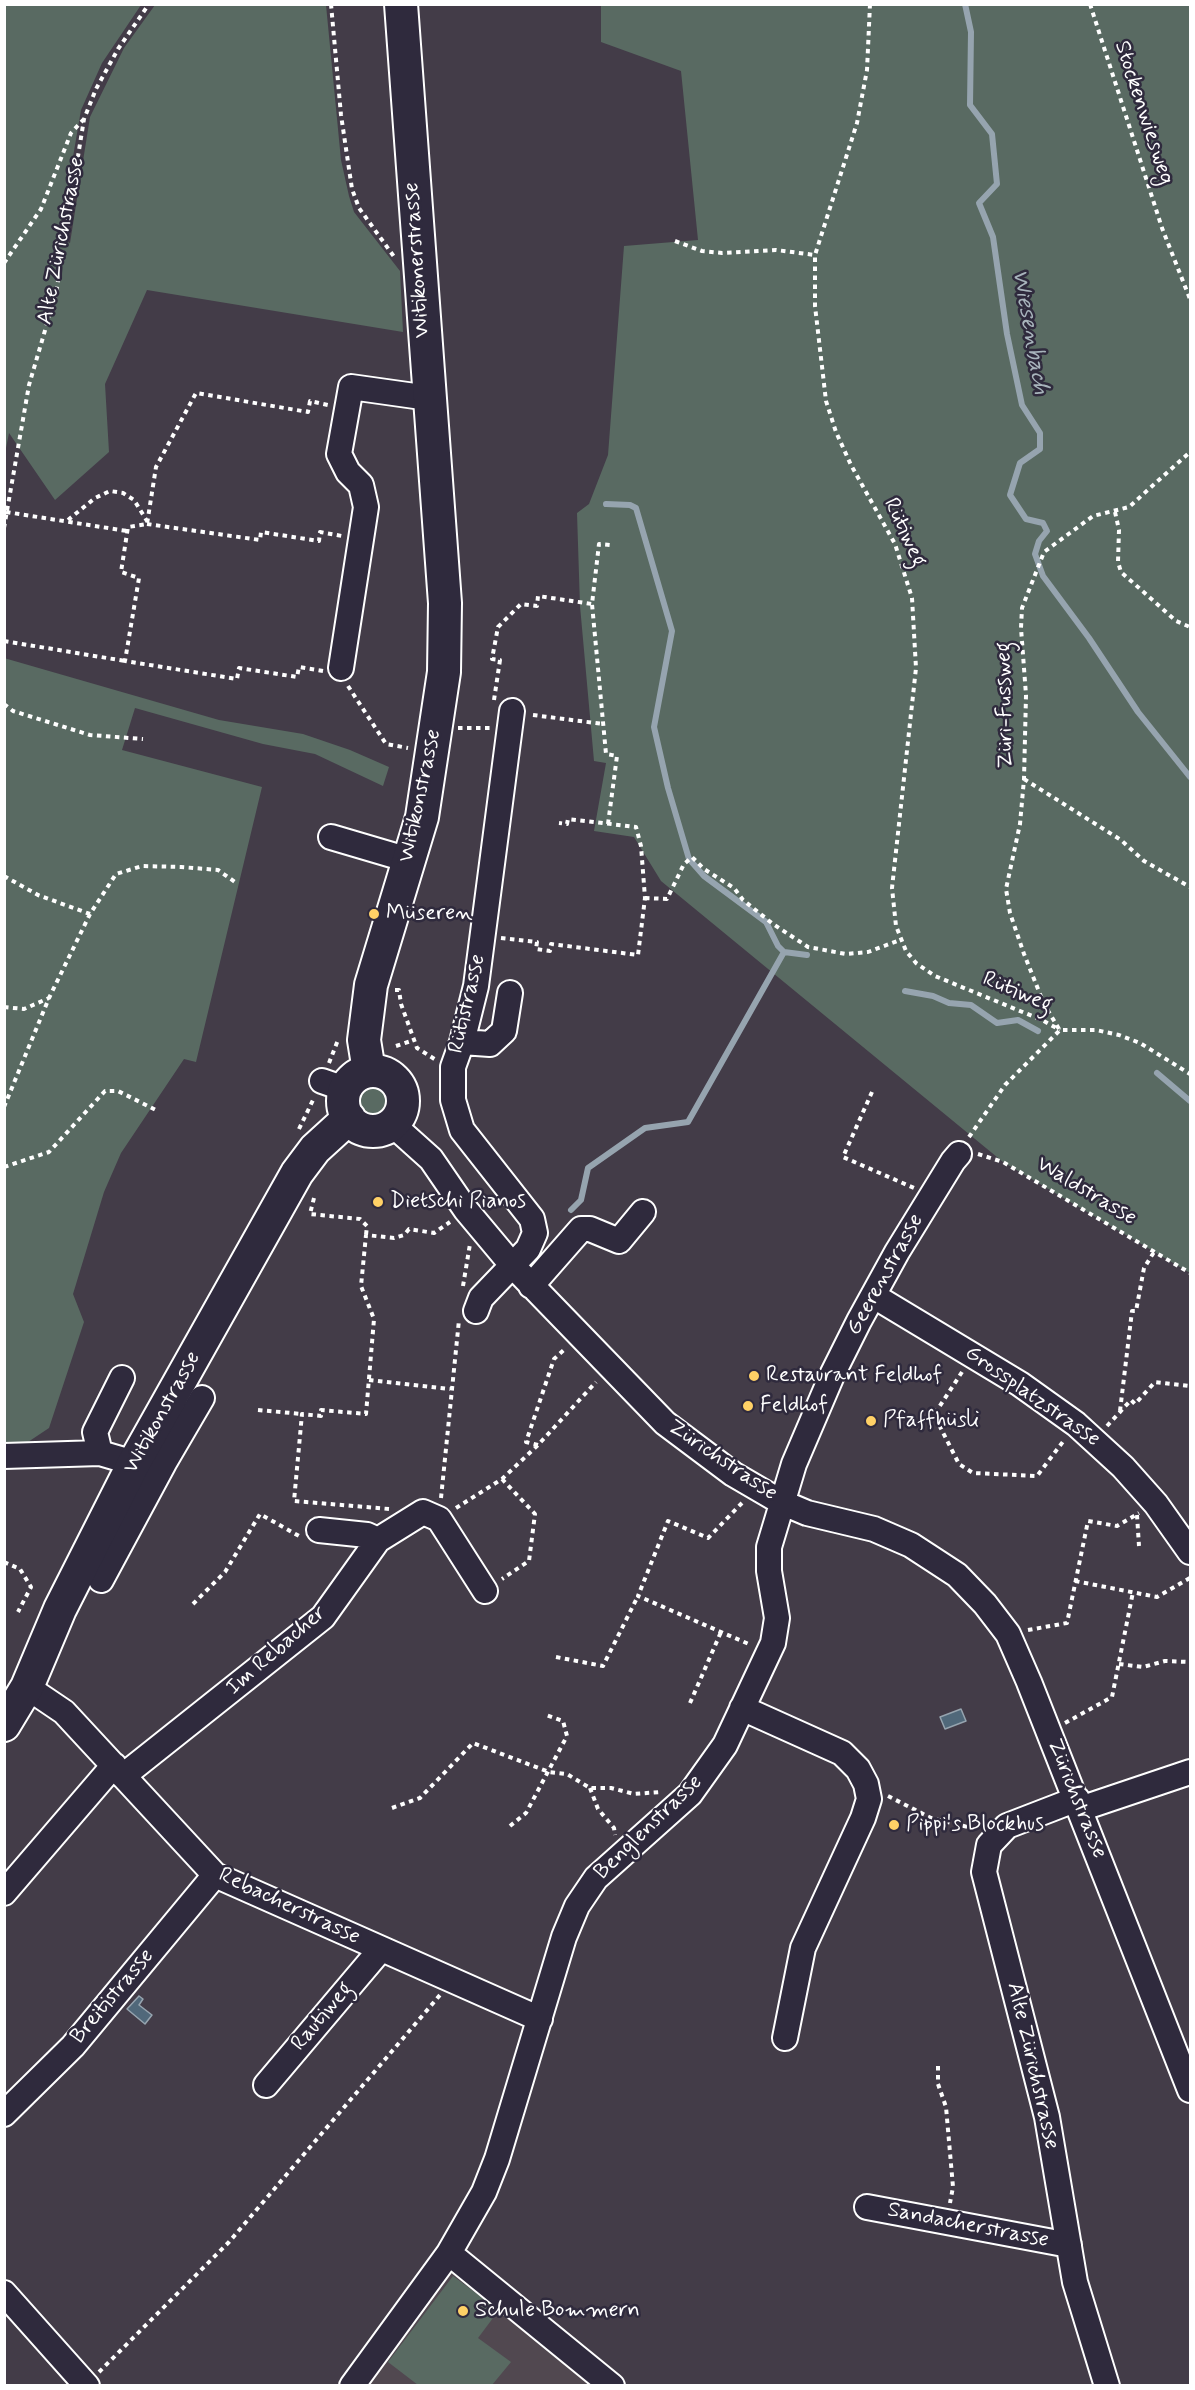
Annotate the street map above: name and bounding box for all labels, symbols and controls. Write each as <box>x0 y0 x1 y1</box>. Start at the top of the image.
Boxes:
street label: Stockenwiesweg <box>1107 38 1179 188</box>
street label: Alte Zürichstrasse <box>33 155 91 327</box>
street label: Witikonerstrasse <box>399 181 437 339</box>
water label: Wiesenbach <box>1004 267 1054 397</box>
street label: Rütiweg <box>877 494 931 572</box>
street label: Züri-Fussweg <box>992 642 1020 768</box>
street label: Witikonstrasse <box>394 727 448 865</box>
place label: Müseren <box>386 901 472 927</box>
marker: Müseren <box>367 907 381 921</box>
street label: Rütistrasse <box>444 952 492 1056</box>
street label: Rütiweg <box>978 967 1056 1019</box>
street label: Waldstrasse <box>1031 1152 1141 1232</box>
place label: Dietschi Pianos <box>390 1189 526 1215</box>
marker: Dietschi Pianos <box>371 1195 385 1209</box>
street label: Geerenstrasse <box>842 1210 930 1340</box>
street label: Grossplatzstrasse <box>959 1340 1105 1454</box>
street label: Witikonstrasse <box>119 1347 207 1479</box>
place label: Restaurant Feldhof <box>766 1363 942 1389</box>
marker: Restaurant Feldhof <box>747 1369 761 1383</box>
place label: Feldhof <box>760 1393 828 1419</box>
marker: Feldhof <box>741 1399 755 1413</box>
place label: Pfaffhüsli <box>883 1408 979 1434</box>
marker: Pfaffhüsli <box>864 1414 878 1428</box>
street label: Zürichstrasse <box>662 1415 782 1507</box>
street label: Im Rebacher <box>222 1600 332 1702</box>
street label: Zürichstrasse <box>1040 1735 1112 1863</box>
street label: Benglenstrasse <box>589 1770 709 1886</box>
place label: Pippi's Blockhus <box>906 1812 1044 1838</box>
marker: Pippi's Blockhus <box>887 1818 901 1832</box>
street label: Rebacherstrasse <box>214 1863 364 1951</box>
street label: Breitistrasse <box>66 1944 160 2050</box>
street label: Rautiweg <box>286 1977 360 2057</box>
street label: Alte Zürichstrasse <box>1000 1980 1064 2152</box>
street label: Sandacherstrasse <box>885 2197 1051 2255</box>
place label: Schule Bommern <box>475 2298 640 2324</box>
marker: Schule Bommern <box>456 2304 470 2318</box>

